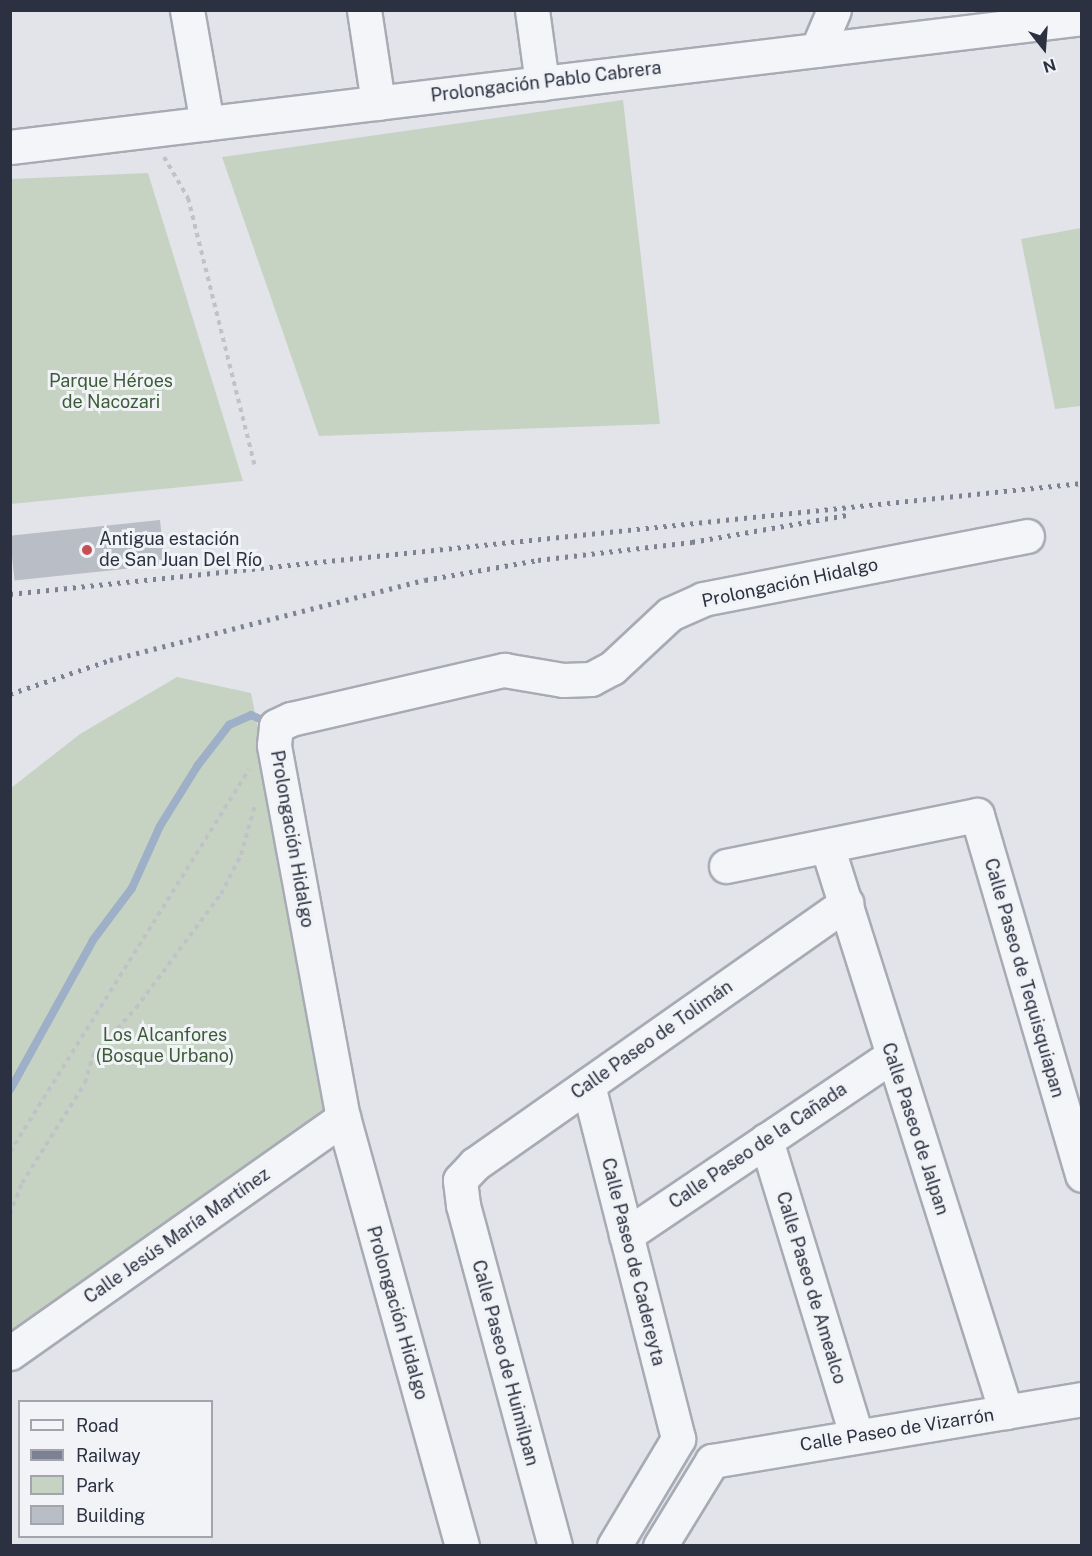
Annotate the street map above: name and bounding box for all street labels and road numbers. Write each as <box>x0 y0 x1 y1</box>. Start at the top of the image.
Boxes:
street label: Prolongación Pablo Cabrera <box>429 57 663 107</box>
street label: Prolongación Hidalgo <box>700 554 880 612</box>
street label: Prolongación Hidalgo <box>266 749 318 929</box>
street label: Calle Paseo de Tequisquiapan <box>979 856 1069 1100</box>
street label: Calle Paseo de Tolimán <box>567 976 737 1104</box>
street label: Calle Paseo de Jalpan <box>877 1040 953 1218</box>
street label: Calle Paseo de la Cañada <box>665 1078 851 1214</box>
street label: Calle Paseo de Cadereyta <box>597 1156 669 1368</box>
street label: Calle Jesús María Martínez <box>80 1164 274 1308</box>
street label: Calle Paseo de Amealco <box>771 1189 851 1387</box>
street label: Prolongación Hidalgo <box>362 1224 432 1402</box>
street label: Calle Paseo de Huimilpan <box>467 1257 543 1469</box>
street label: Calle Paseo de Vizarrón <box>798 1404 996 1456</box>

